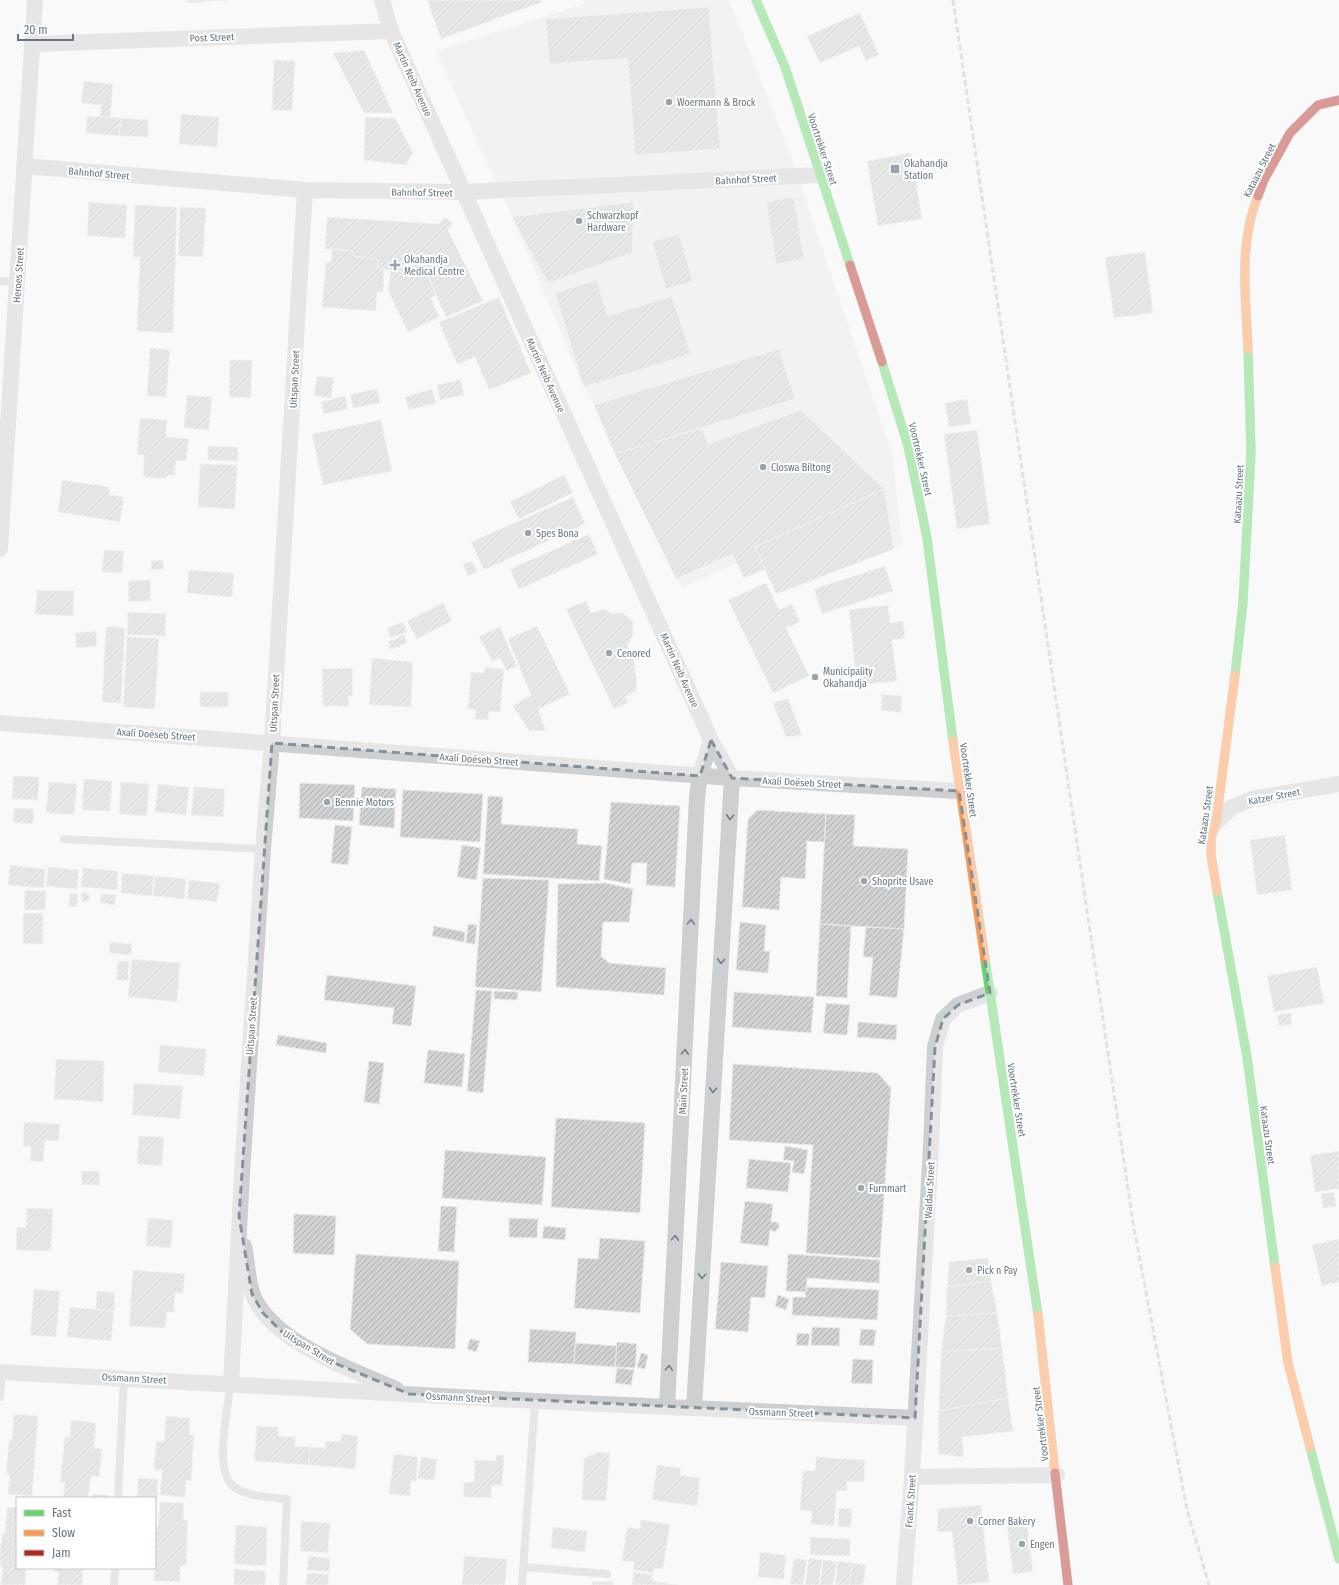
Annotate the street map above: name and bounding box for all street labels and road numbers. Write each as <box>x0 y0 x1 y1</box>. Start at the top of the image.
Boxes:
street label: Post Street <box>190 31 235 45</box>
street label: Martin Neib Avenue <box>390 40 434 119</box>
street label: Voortrekker Street <box>805 112 840 187</box>
street label: Kataazu Street <box>1241 141 1279 200</box>
street label: Bahnhof Street <box>68 165 131 183</box>
street label: Bahnhof Street <box>715 172 778 188</box>
street label: Bahnhof Street <box>391 186 454 200</box>
street label: Heroes Street <box>11 246 27 303</box>
street label: Martin Neib Avenue <box>523 336 567 415</box>
street label: Uitspan Street <box>287 349 303 408</box>
street label: Voortrekker Street <box>906 421 934 498</box>
street label: Kataazu Street <box>1231 464 1247 524</box>
street label: Martin Neib Avenue <box>657 631 701 710</box>
street label: Uitspan Street <box>267 673 283 732</box>
street label: Axali Doëseb Street <box>116 726 197 744</box>
street label: Voortrekker Street <box>957 742 979 819</box>
street label: Axali Doëseb Street <box>439 751 520 769</box>
street label: Axali Doëseb Street <box>762 775 843 791</box>
street label: Kataazu Street <box>1196 784 1216 845</box>
street label: Katzer Street <box>1247 786 1302 808</box>
street label: Uitspan Street <box>244 996 260 1056</box>
street label: Voortrekker Street <box>1004 1062 1028 1139</box>
street label: Main Street <box>677 1067 691 1115</box>
street label: Kataazu Street <box>1257 1105 1277 1166</box>
street label: Waldau Street <box>923 1161 938 1219</box>
street label: Uitspan Street <box>280 1328 337 1368</box>
street label: Ossmann Street <box>101 1371 167 1387</box>
street label: Voortrekker Street <box>1030 1385 1052 1462</box>
street label: Ossmann Street <box>425 1390 491 1406</box>
street label: Ossmann Street <box>748 1406 814 1420</box>
street label: Franck Street <box>903 1473 919 1528</box>

